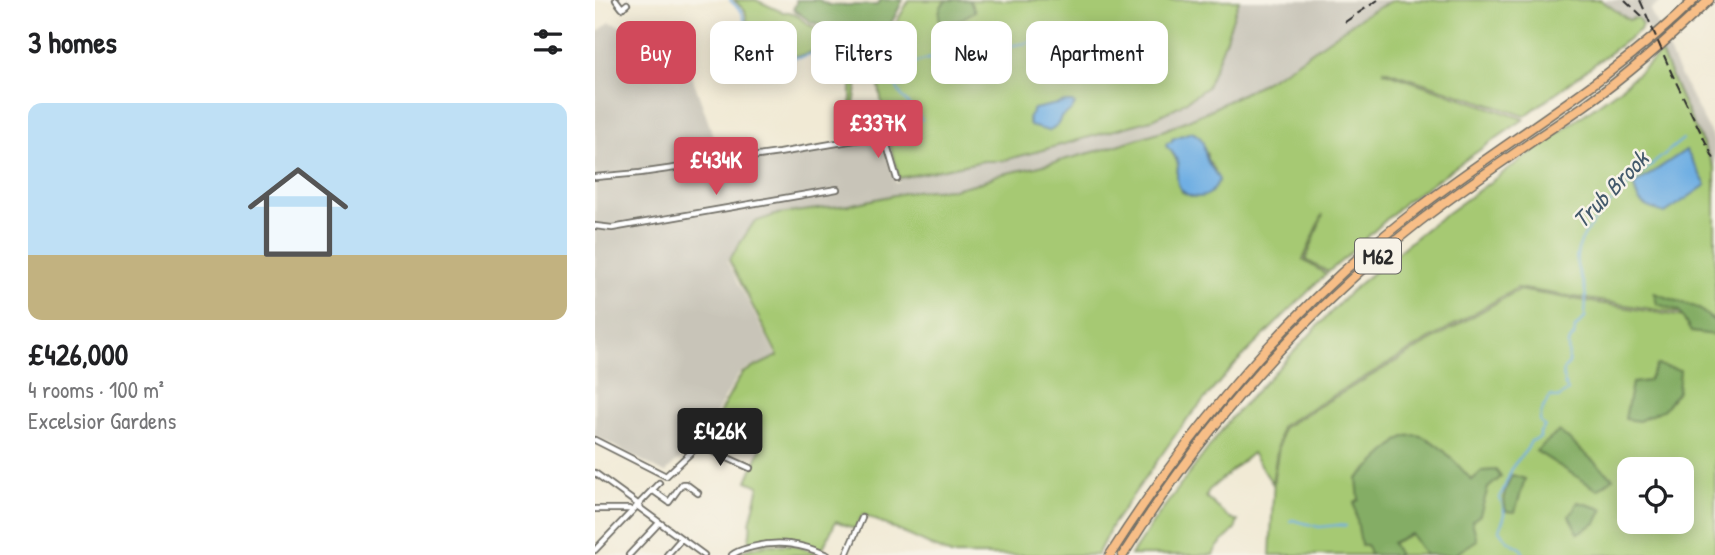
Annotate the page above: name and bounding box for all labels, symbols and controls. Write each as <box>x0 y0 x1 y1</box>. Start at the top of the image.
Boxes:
chip: Buy <box>616 21 696 84</box>
chip: Rent <box>710 21 797 84</box>
chip: Filters <box>811 21 917 84</box>
chip: New <box>931 21 1012 84</box>
chip: Apartment <box>1026 21 1168 84</box>
text: 3 homes <box>28 22 117 62</box>
icon: filters <box>529 23 567 61</box>
pin: £337K <box>829 100 927 160</box>
text: £337K <box>850 107 906 138</box>
pin: £434K <box>667 138 765 197</box>
water label: Trub Brook <box>1565 142 1656 235</box>
text: £434K <box>690 144 742 175</box>
icon: home <box>235 149 361 275</box>
road number: M62 <box>1355 238 1401 274</box>
text: £426,000 <box>28 334 128 374</box>
text: 4 rooms · 100 m² <box>28 374 164 405</box>
text: Excelsior Gardens <box>28 405 176 436</box>
pin: £426K <box>671 408 769 468</box>
text: £426K <box>693 415 747 446</box>
map controls <box>1617 457 1694 534</box>
button: locate <box>1617 457 1694 534</box>

